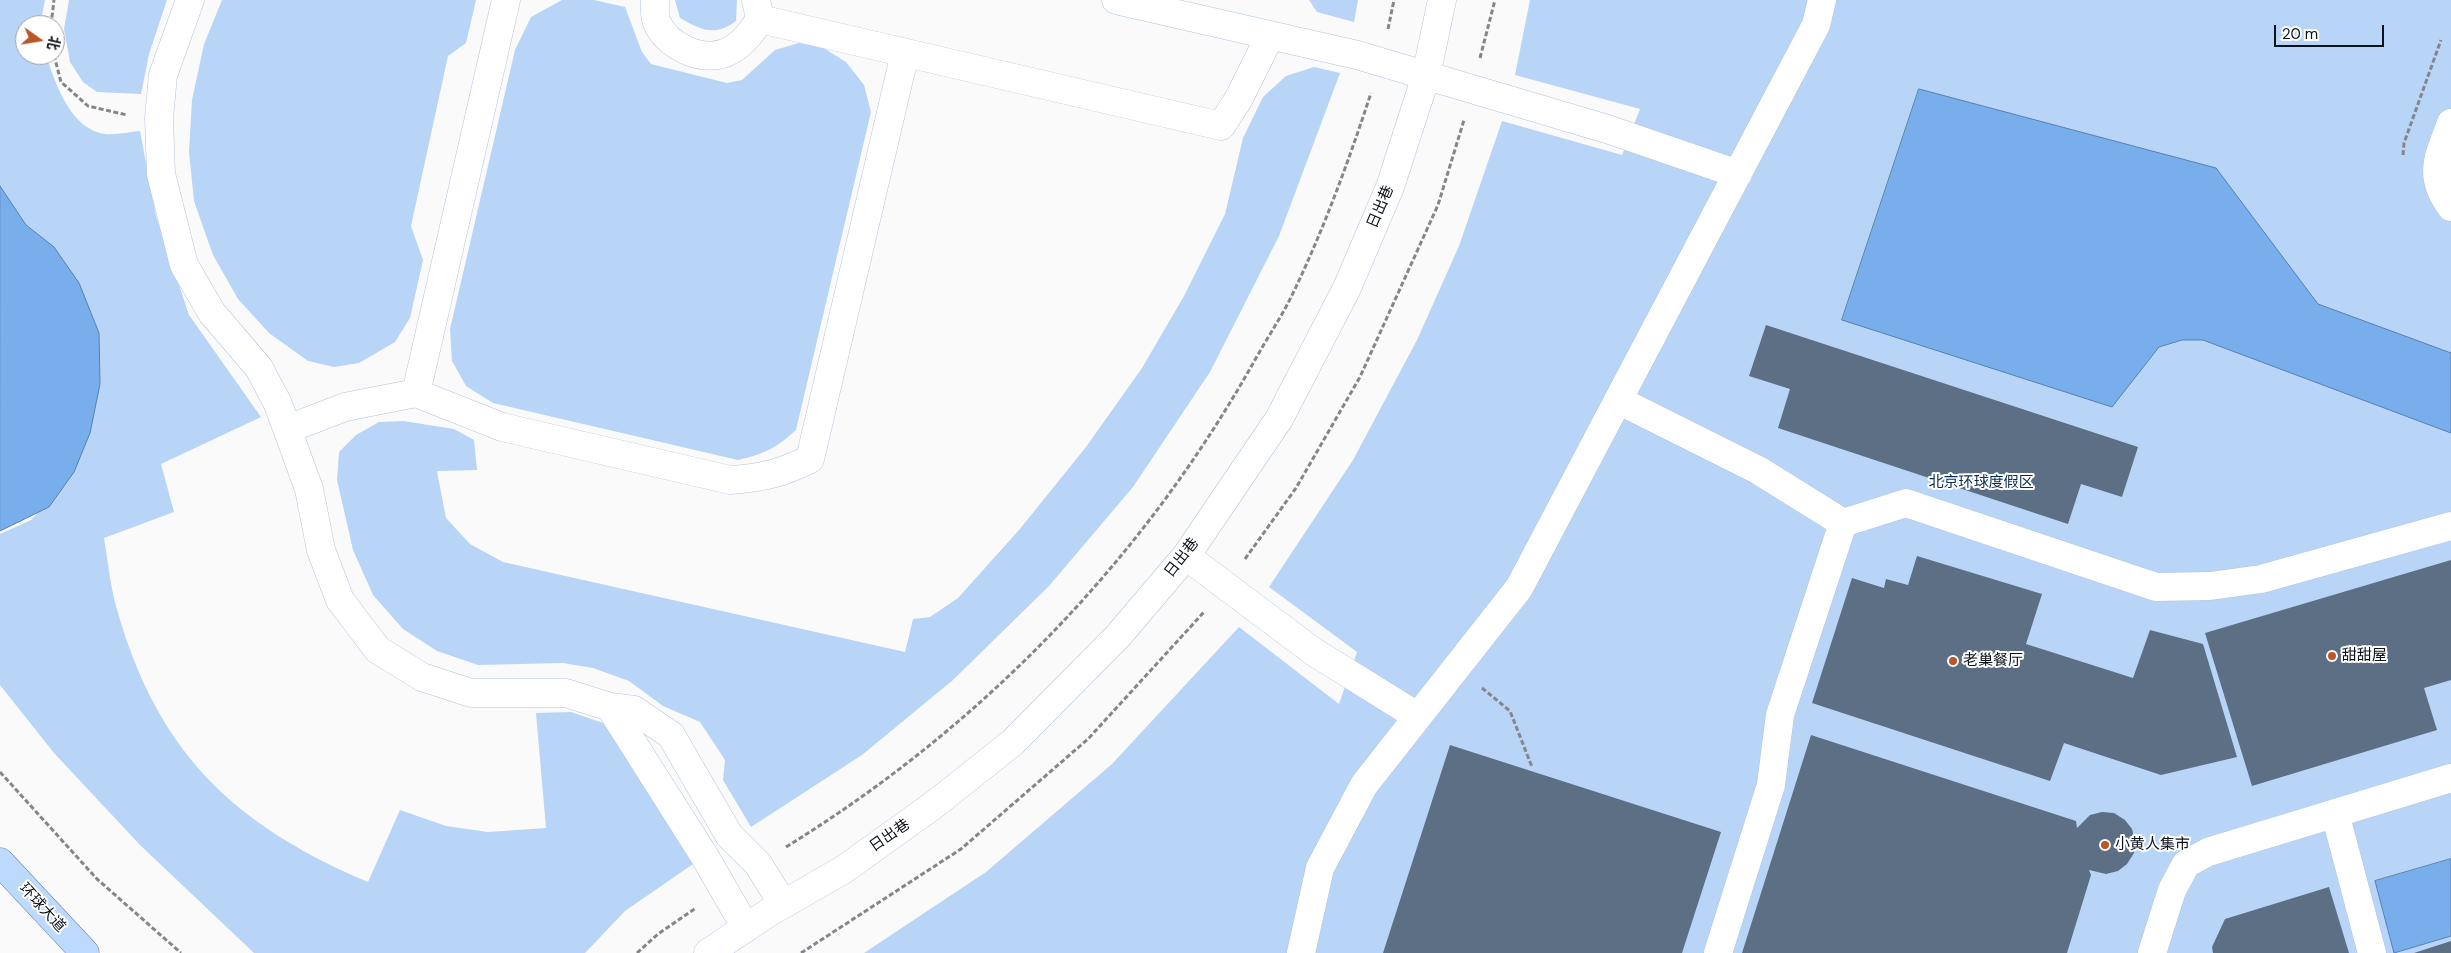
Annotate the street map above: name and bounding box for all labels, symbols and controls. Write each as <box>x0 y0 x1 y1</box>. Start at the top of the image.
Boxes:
north arrow <box>15 15 65 65</box>
scale bar <box>2276 15 2386 47</box>
text: 20 m <box>2282 24 2318 44</box>
text: 北 <box>43 34 64 52</box>
street label: 日出巷 <box>1364 183 1398 231</box>
park label: 北京环球度假区 <box>1929 474 2033 492</box>
street label: 日出巷 <box>1161 535 1203 581</box>
place label: 甜甜屋 <box>2342 647 2387 665</box>
marker: 甜甜屋 <box>2326 650 2338 662</box>
place label: 老巢餐厅 <box>1963 652 2023 670</box>
marker: 老巢餐厅 <box>1947 655 1959 667</box>
street label: 日出巷 <box>866 816 914 856</box>
place label: 小黄人集市 <box>2115 836 2190 854</box>
marker: 小黄人集市 <box>2099 839 2111 851</box>
street label: 环球大道 <box>15 880 69 936</box>

